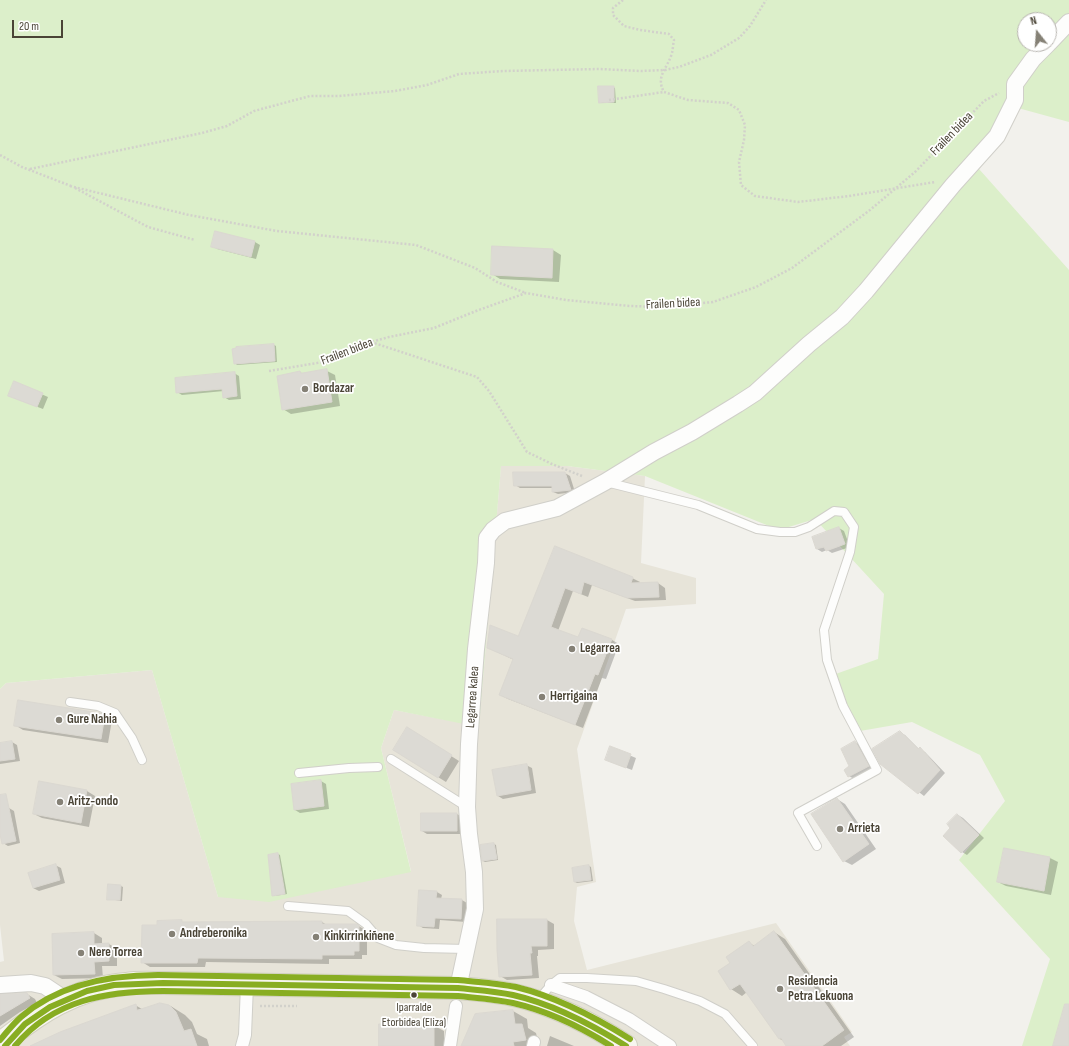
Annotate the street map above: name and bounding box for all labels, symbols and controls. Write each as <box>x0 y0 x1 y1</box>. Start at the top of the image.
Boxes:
scale bar <box>14 12 65 38</box>
north arrow <box>1017 12 1057 52</box>
text: N <box>1029 14 1038 28</box>
text: 20 m <box>19 19 39 34</box>
street label: Frailen bidea <box>927 109 977 159</box>
street label: Frailen bidea <box>645 295 701 313</box>
street label: Frailen bidea <box>319 335 375 369</box>
place label: Bordazar <box>313 381 354 397</box>
marker: Bordazar <box>300 384 310 394</box>
place label: Legarrea <box>580 641 620 657</box>
marker: Legarrea <box>567 644 577 654</box>
street label: Legarrea kalea <box>463 665 483 729</box>
place label: Herrigaina <box>550 689 598 705</box>
marker: Herrigaina <box>537 692 547 702</box>
place label: Gure Nahia <box>67 712 117 728</box>
marker: Gure Nahia <box>54 715 64 725</box>
place label: Aritz-ondo <box>68 794 118 810</box>
marker: Aritz-ondo <box>55 797 65 807</box>
place label: Arrieta <box>848 821 880 837</box>
marker: Arrieta <box>835 824 845 834</box>
place label: Andreberonika <box>180 926 247 942</box>
marker: Andreberonika <box>167 929 177 939</box>
place label: Kinkirrinkiñene <box>324 929 394 945</box>
marker: Kinkirrinkiñene <box>311 932 321 942</box>
place label: Nere Torrea <box>89 945 142 961</box>
marker: Nere Torrea <box>76 948 86 958</box>
place label: Residencia Petra Lekuona <box>788 974 853 1005</box>
marker: Residencia Petra Lekuona <box>775 984 785 994</box>
marker: Iparralde Etorbidea (Eliza) <box>409 990 419 1000</box>
place label: Iparralde Etorbidea (Eliza) <box>382 1001 446 1029</box>

